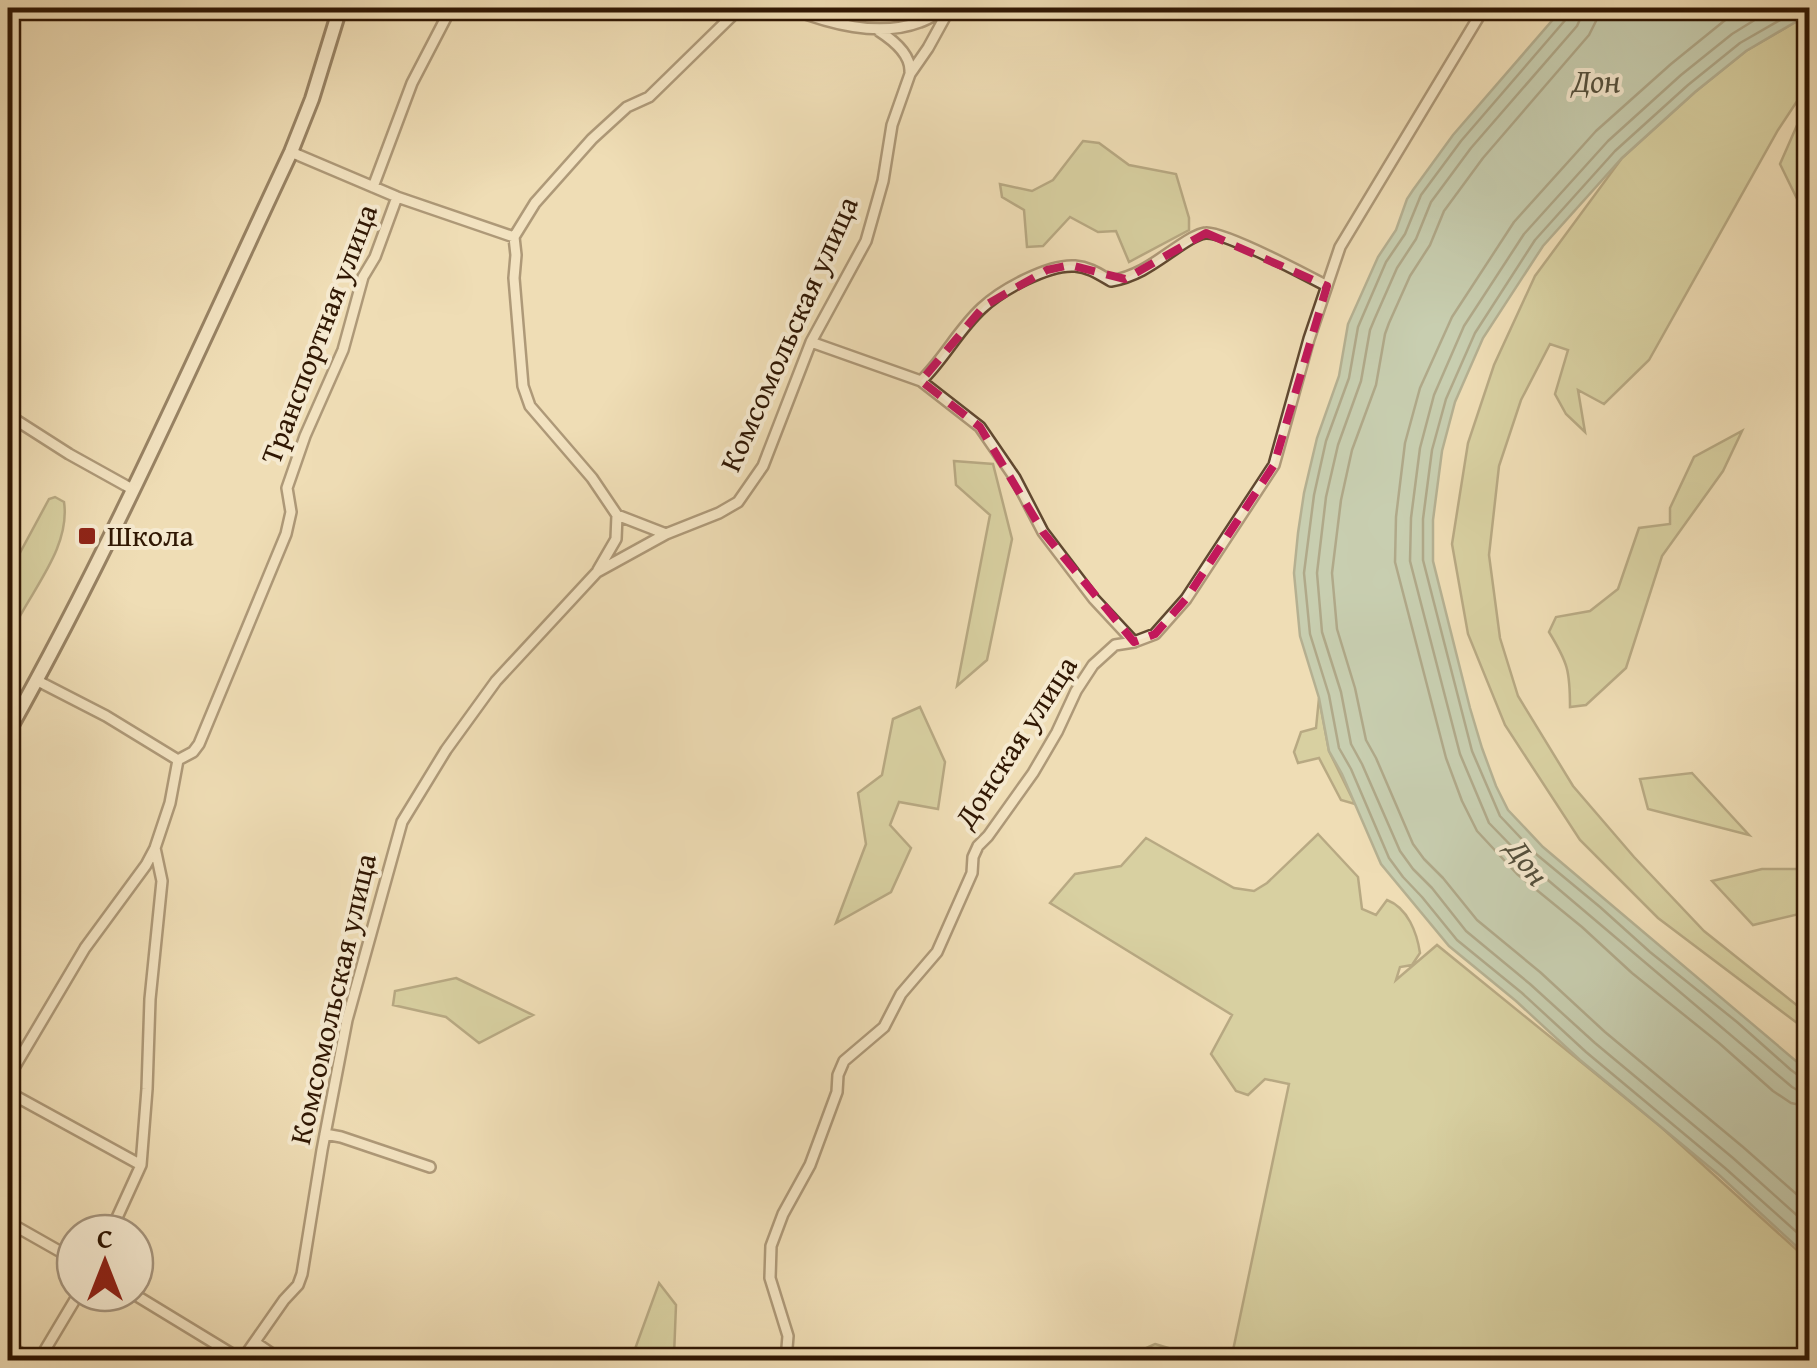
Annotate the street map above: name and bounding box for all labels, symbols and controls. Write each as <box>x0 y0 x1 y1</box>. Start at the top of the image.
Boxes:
water label: Дон <box>1570 57 1620 104</box>
street label: Комсомольская улица <box>708 188 869 478</box>
street label: Транспортная улица <box>248 197 388 470</box>
place label: Школа <box>107 513 195 557</box>
marker: Школа <box>76 525 98 547</box>
street label: Донская улица <box>942 646 1088 837</box>
water label: Дон <box>1494 827 1562 895</box>
street label: Комсомольская улица <box>277 848 387 1149</box>
north arrow <box>55 1213 155 1313</box>
text: С <box>97 1217 113 1258</box>

